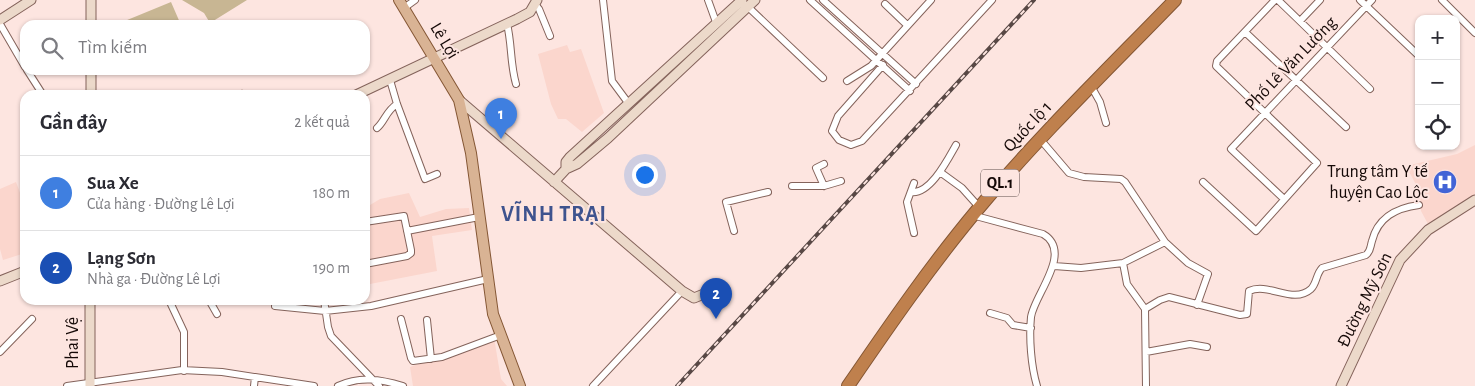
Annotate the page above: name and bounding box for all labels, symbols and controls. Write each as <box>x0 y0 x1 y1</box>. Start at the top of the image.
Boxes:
street label: Phố Lê Văn Lương <box>1241 13 1340 114</box>
map controls <box>1415 15 1460 150</box>
button: + <box>1415 15 1460 60</box>
search box <box>20 20 370 75</box>
street label: Lê Lợi <box>426 20 462 62</box>
icon: search <box>38 34 66 62</box>
text: Tìm kiếm <box>78 38 147 57</box>
button: − <box>1415 60 1460 105</box>
pin: 1 <box>485 98 517 139</box>
street label: Quốc lộ 1 <box>1000 98 1056 156</box>
button: locate <box>1415 105 1460 150</box>
text: Gần đây <box>40 112 107 133</box>
text: 2 kết quả <box>294 114 350 130</box>
your location <box>632 162 658 188</box>
place label: Trung tâm Y tế huyện Cao Lộc <box>1327 162 1428 202</box>
hospital icon: Trung tâm Y tế huyện Cao Lộc <box>1432 169 1458 195</box>
road number: QL.1 <box>981 170 1019 197</box>
text: Sua Xe <box>87 174 139 193</box>
text: 1 <box>53 185 59 201</box>
text: 180 m <box>313 185 350 201</box>
text: Cửa hàng · Đường Lê Lợi <box>87 196 235 212</box>
district label: VĨNH TRẠI <box>501 200 607 225</box>
text: Lạng Sơn <box>87 249 156 268</box>
street label: Đường Mỹ Sơn <box>1334 250 1396 350</box>
text: 2 <box>52 260 60 276</box>
text: 190 m <box>313 260 350 276</box>
text: Nhà ga · Đường Lê Lợi <box>87 271 221 287</box>
pin: 2 <box>700 278 732 319</box>
street label: Phai Vệ <box>64 317 82 369</box>

